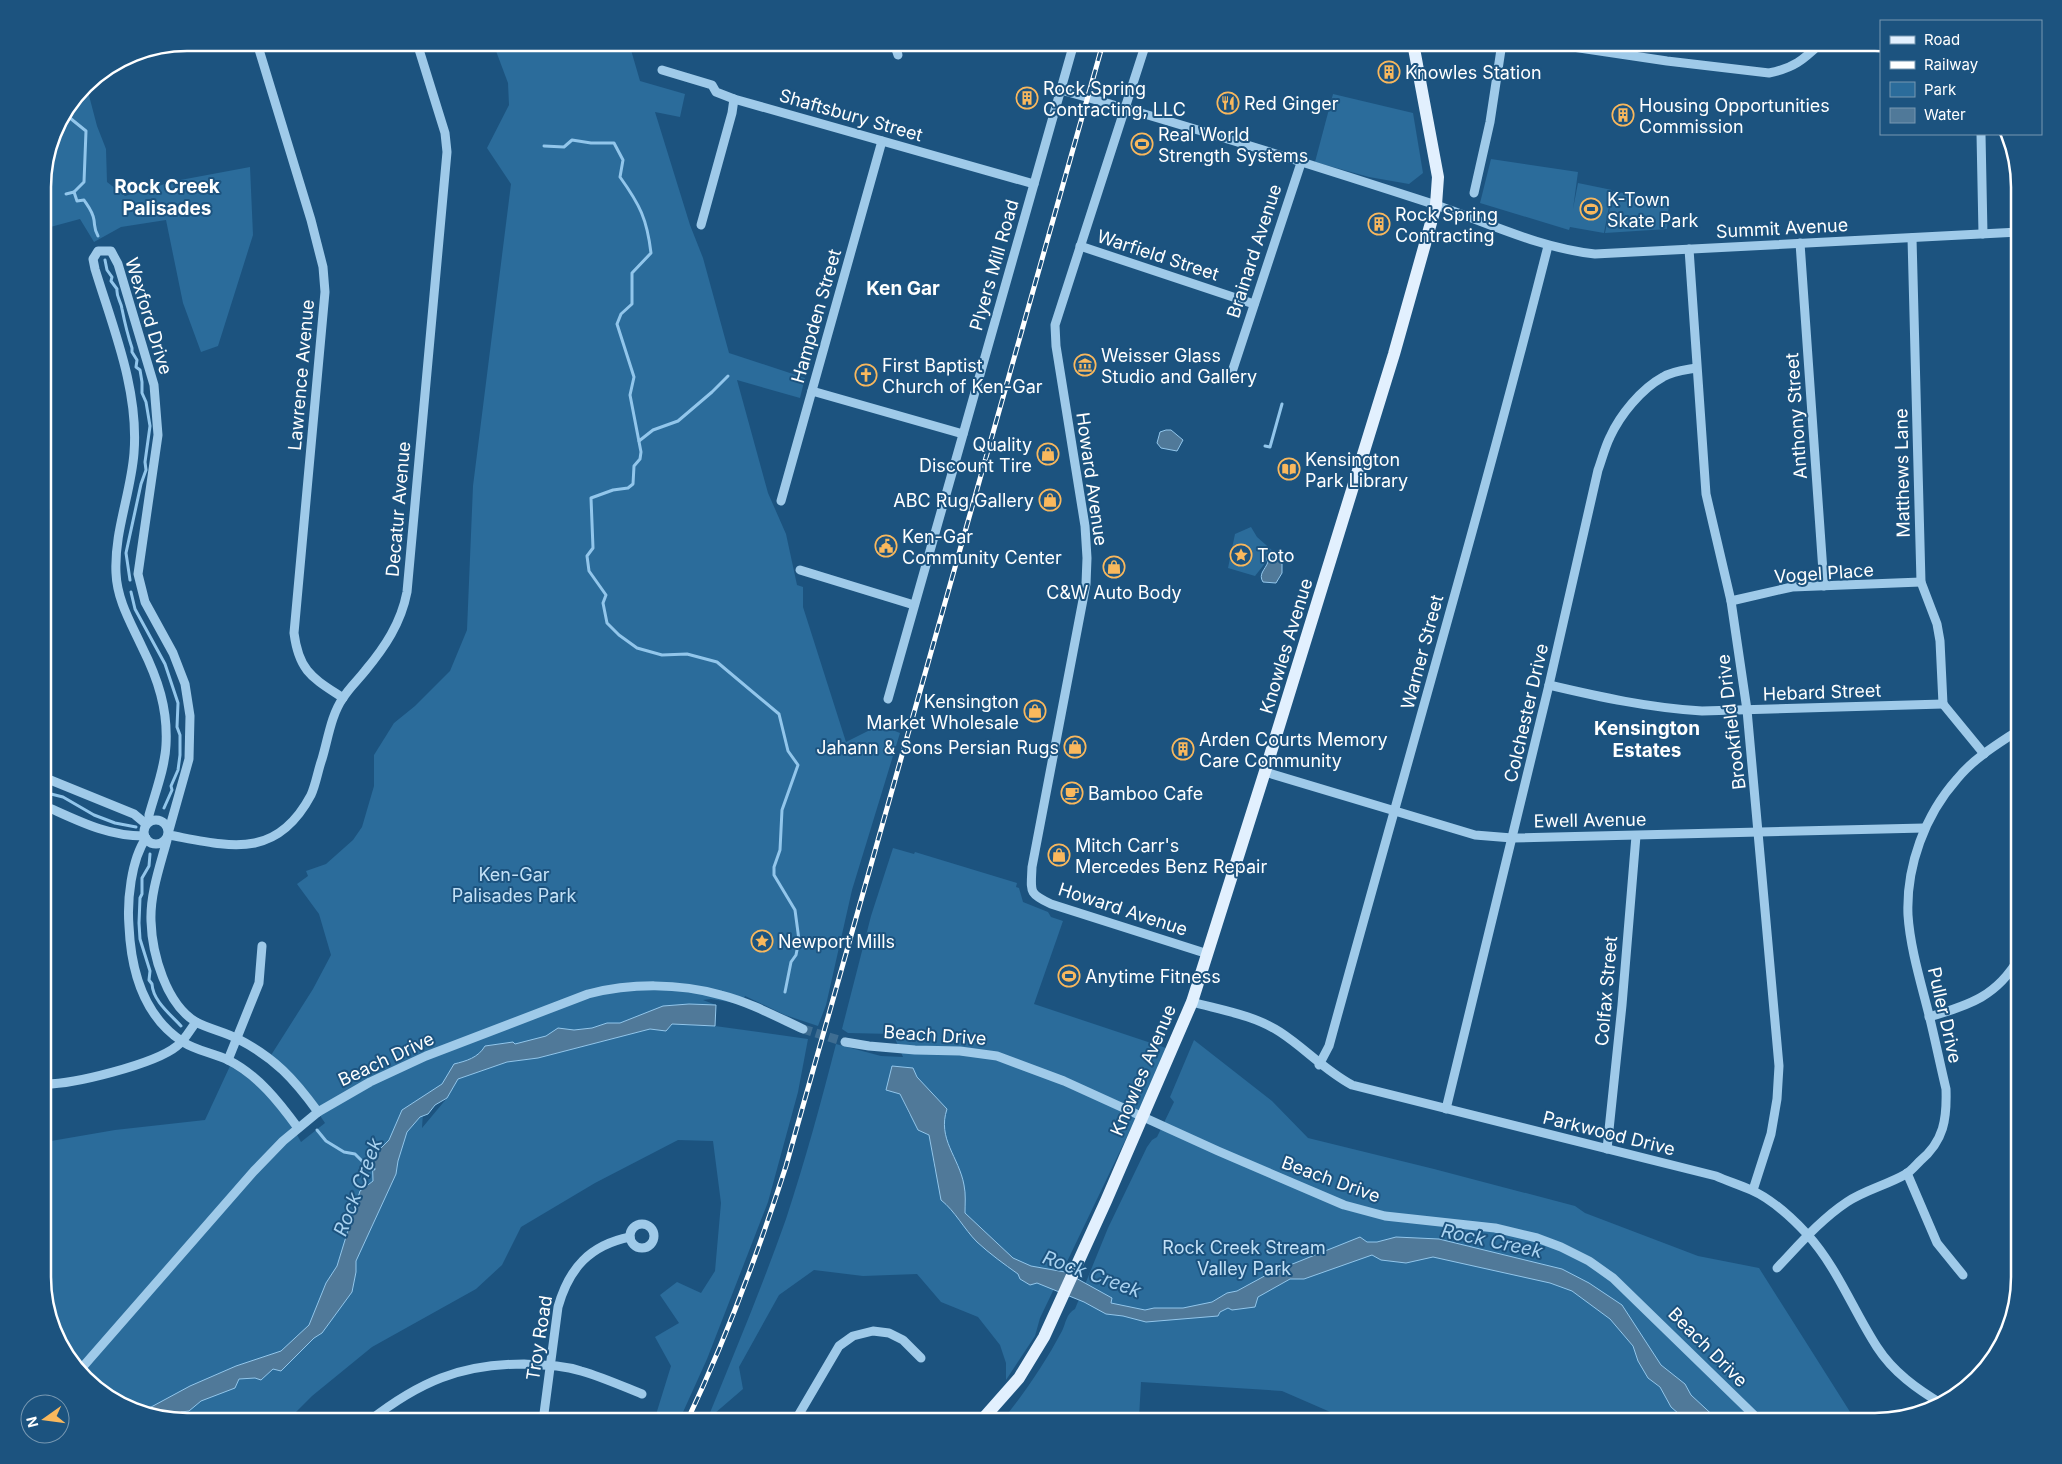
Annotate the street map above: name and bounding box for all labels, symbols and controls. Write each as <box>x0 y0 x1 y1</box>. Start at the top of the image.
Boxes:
legend <box>1880 20 2042 135</box>
text: Road <box>1924 30 1960 49</box>
text: Railway <box>1924 55 1979 74</box>
building icon: Knowles Station <box>1377 60 1401 84</box>
place label: Knowles Station <box>1405 62 1542 83</box>
place label: Rock Spring Contracting, LLC <box>1043 78 1186 120</box>
text: Park <box>1924 80 1957 99</box>
street label: Shaftsbury Street <box>777 84 925 146</box>
building icon: Rock Spring Contracting, LLC <box>1015 86 1039 110</box>
restaurant icon: Red Ginger <box>1216 91 1240 115</box>
place label: Red Ginger <box>1244 93 1339 114</box>
place label: Housing Opportunities Commission <box>1639 95 1830 137</box>
building icon: Housing Opportunities Commission <box>1611 103 1635 127</box>
text: Water <box>1924 105 1966 124</box>
place label: Real World Strength Systems <box>1158 124 1308 166</box>
sports icon: Real World Strength Systems <box>1130 132 1154 156</box>
district label: Rock Creek Palisades <box>114 175 220 220</box>
street label: Brainard Avenue <box>1222 181 1286 321</box>
place label: K-Town Skate Park <box>1607 189 1698 231</box>
street label: Plyers Mill Road <box>965 197 1023 333</box>
sports icon: K-Town Skate Park <box>1579 197 1603 221</box>
place label: Rock Spring Contracting <box>1395 204 1498 246</box>
building icon: Rock Spring Contracting <box>1367 212 1391 236</box>
street label: Summit Avenue <box>1715 214 1849 242</box>
street label: Warfield Street <box>1094 225 1222 285</box>
street label: Hampden Street <box>787 247 845 385</box>
street label: Wexford Drive <box>121 255 177 377</box>
district label: Ken Gar <box>866 277 940 300</box>
street label: Lawrence Avenue <box>284 299 318 451</box>
place label: Weisser Glass Studio and Gallery <box>1101 345 1257 387</box>
street label: Anthony Street <box>1781 352 1811 480</box>
museum icon: Weisser Glass Studio and Gallery <box>1073 353 1097 377</box>
place label: First Baptist Church of Ken-Gar <box>882 355 1043 397</box>
church icon: First Baptist Church of Ken-Gar <box>854 363 878 387</box>
street label: Matthews Lane <box>1890 408 1914 538</box>
street label: Howard Avenue <box>1072 411 1112 547</box>
place label: Quality Discount Tire <box>919 434 1032 476</box>
street label: Decatur Avenue <box>382 441 414 577</box>
shop icon: Quality Discount Tire <box>1036 442 1060 466</box>
place label: Kensington Park Library <box>1305 449 1408 491</box>
library icon: Kensington Park Library <box>1277 457 1301 481</box>
shop icon: ABC Rug Gallery <box>1038 488 1062 512</box>
place label: ABC Rug Gallery <box>893 490 1034 511</box>
place label: Ken-Gar Community Center <box>902 526 1062 568</box>
public building icon: Ken-Gar Community Center <box>874 534 898 558</box>
place icon: Toto <box>1229 543 1253 567</box>
place label: Toto <box>1257 545 1295 566</box>
shop icon: C&W Auto Body <box>1102 555 1126 579</box>
street label: Vogel Place <box>1773 559 1875 587</box>
street label: Knowles Avenue <box>1255 576 1317 716</box>
place label: C&W Auto Body <box>1046 582 1182 603</box>
street label: Warner Street <box>1397 592 1447 712</box>
street label: Colchester Drive <box>1500 641 1552 785</box>
street label: Brookfield Drive <box>1712 653 1750 791</box>
street label: Hebard Street <box>1762 679 1882 705</box>
place label: Kensington Market Wholesale <box>866 691 1019 733</box>
shop icon: Kensington Market Wholesale <box>1023 699 1047 723</box>
district label: Kensington Estates <box>1594 717 1700 762</box>
place label: Arden Courts Memory Care Community <box>1199 729 1388 771</box>
shop icon: Jahann & Sons Persian Rugs <box>1063 735 1087 759</box>
place label: Jahann & Sons Persian Rugs <box>816 737 1059 758</box>
building icon: Arden Courts Memory Care Community <box>1171 737 1195 761</box>
cafe icon: Bamboo Cafe <box>1060 781 1084 805</box>
place label: Bamboo Cafe <box>1088 783 1203 804</box>
street label: Ewell Avenue <box>1533 809 1647 831</box>
place label: Mitch Carr's Mercedes Benz Repair <box>1075 835 1267 877</box>
shop icon: Mitch Carr's Mercedes Benz Repair <box>1047 843 1071 867</box>
park label: Ken-Gar Palisades Park <box>452 864 576 906</box>
street label: Howard Avenue <box>1056 878 1190 940</box>
place icon: Newport Mills <box>750 929 774 953</box>
place label: Newport Mills <box>778 931 895 952</box>
street label: Colfax Street <box>1591 935 1621 1047</box>
sports icon: Anytime Fitness <box>1057 964 1081 988</box>
street label: Puller Drive <box>1924 965 1966 1065</box>
place label: Anytime Fitness <box>1085 966 1221 987</box>
street label: Knowles Avenue <box>1106 1001 1180 1139</box>
street label: Beach Drive <box>883 1021 987 1049</box>
street label: Beach Drive <box>335 1028 437 1090</box>
street label: Parkwood Drive <box>1541 1106 1677 1160</box>
water label: Rock Creek <box>329 1134 387 1239</box>
street label: Beach Drive <box>1279 1151 1383 1207</box>
water label: Rock Creek <box>1439 1219 1545 1263</box>
park label: Rock Creek Stream Valley Park <box>1162 1237 1326 1279</box>
water label: Rock Creek <box>1040 1246 1145 1303</box>
street label: Troy Road <box>522 1294 556 1382</box>
street label: Beach Drive <box>1664 1303 1752 1391</box>
north arrow <box>20 1394 70 1444</box>
text: N <box>22 1415 41 1429</box>

